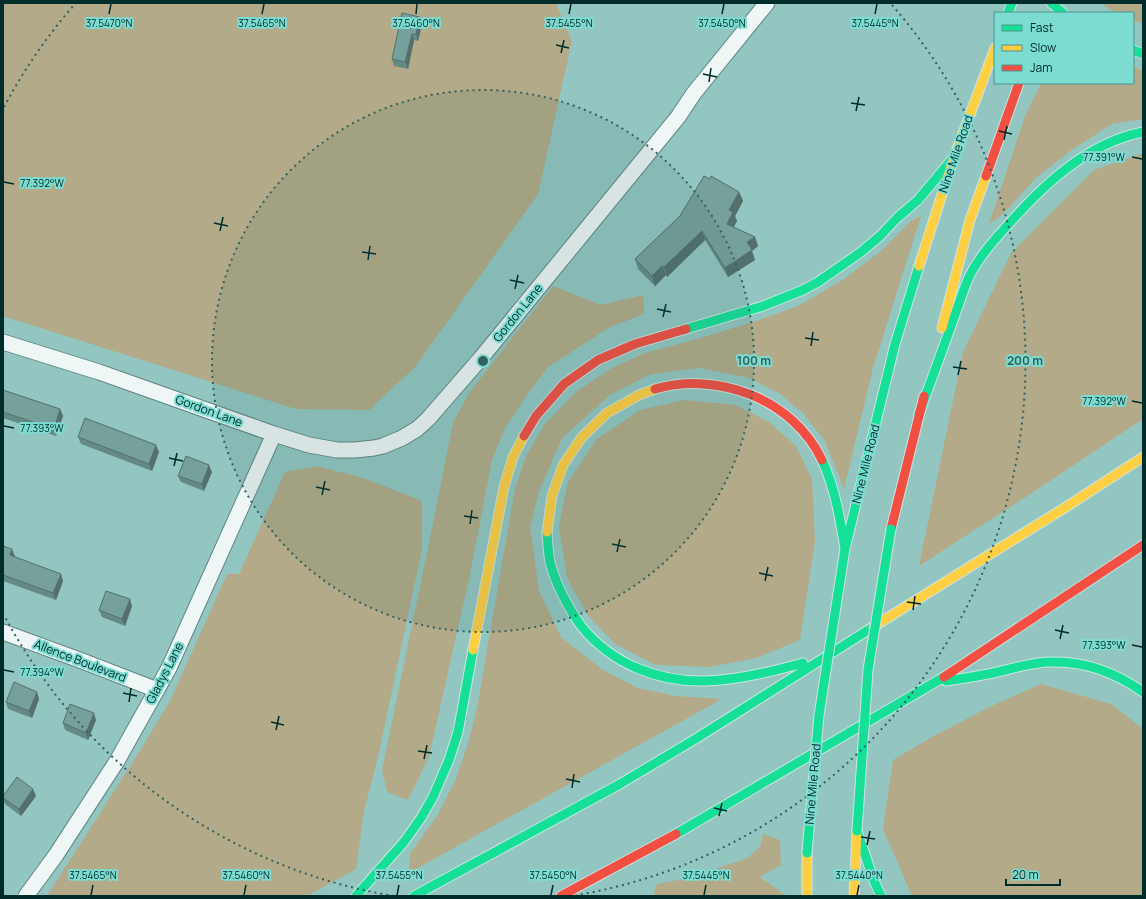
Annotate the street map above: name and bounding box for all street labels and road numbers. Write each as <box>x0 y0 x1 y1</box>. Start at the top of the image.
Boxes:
street label: Nine Mile Road <box>934 113 977 195</box>
street label: Gordon Lane <box>489 280 546 345</box>
street label: Gordon Lane <box>173 391 245 431</box>
street label: Nine Mile Road <box>847 422 884 505</box>
street label: Allence Boulevard <box>31 635 129 686</box>
street label: Gladys Lane <box>142 639 187 706</box>
street label: Nine Mile Road <box>801 743 825 825</box>

